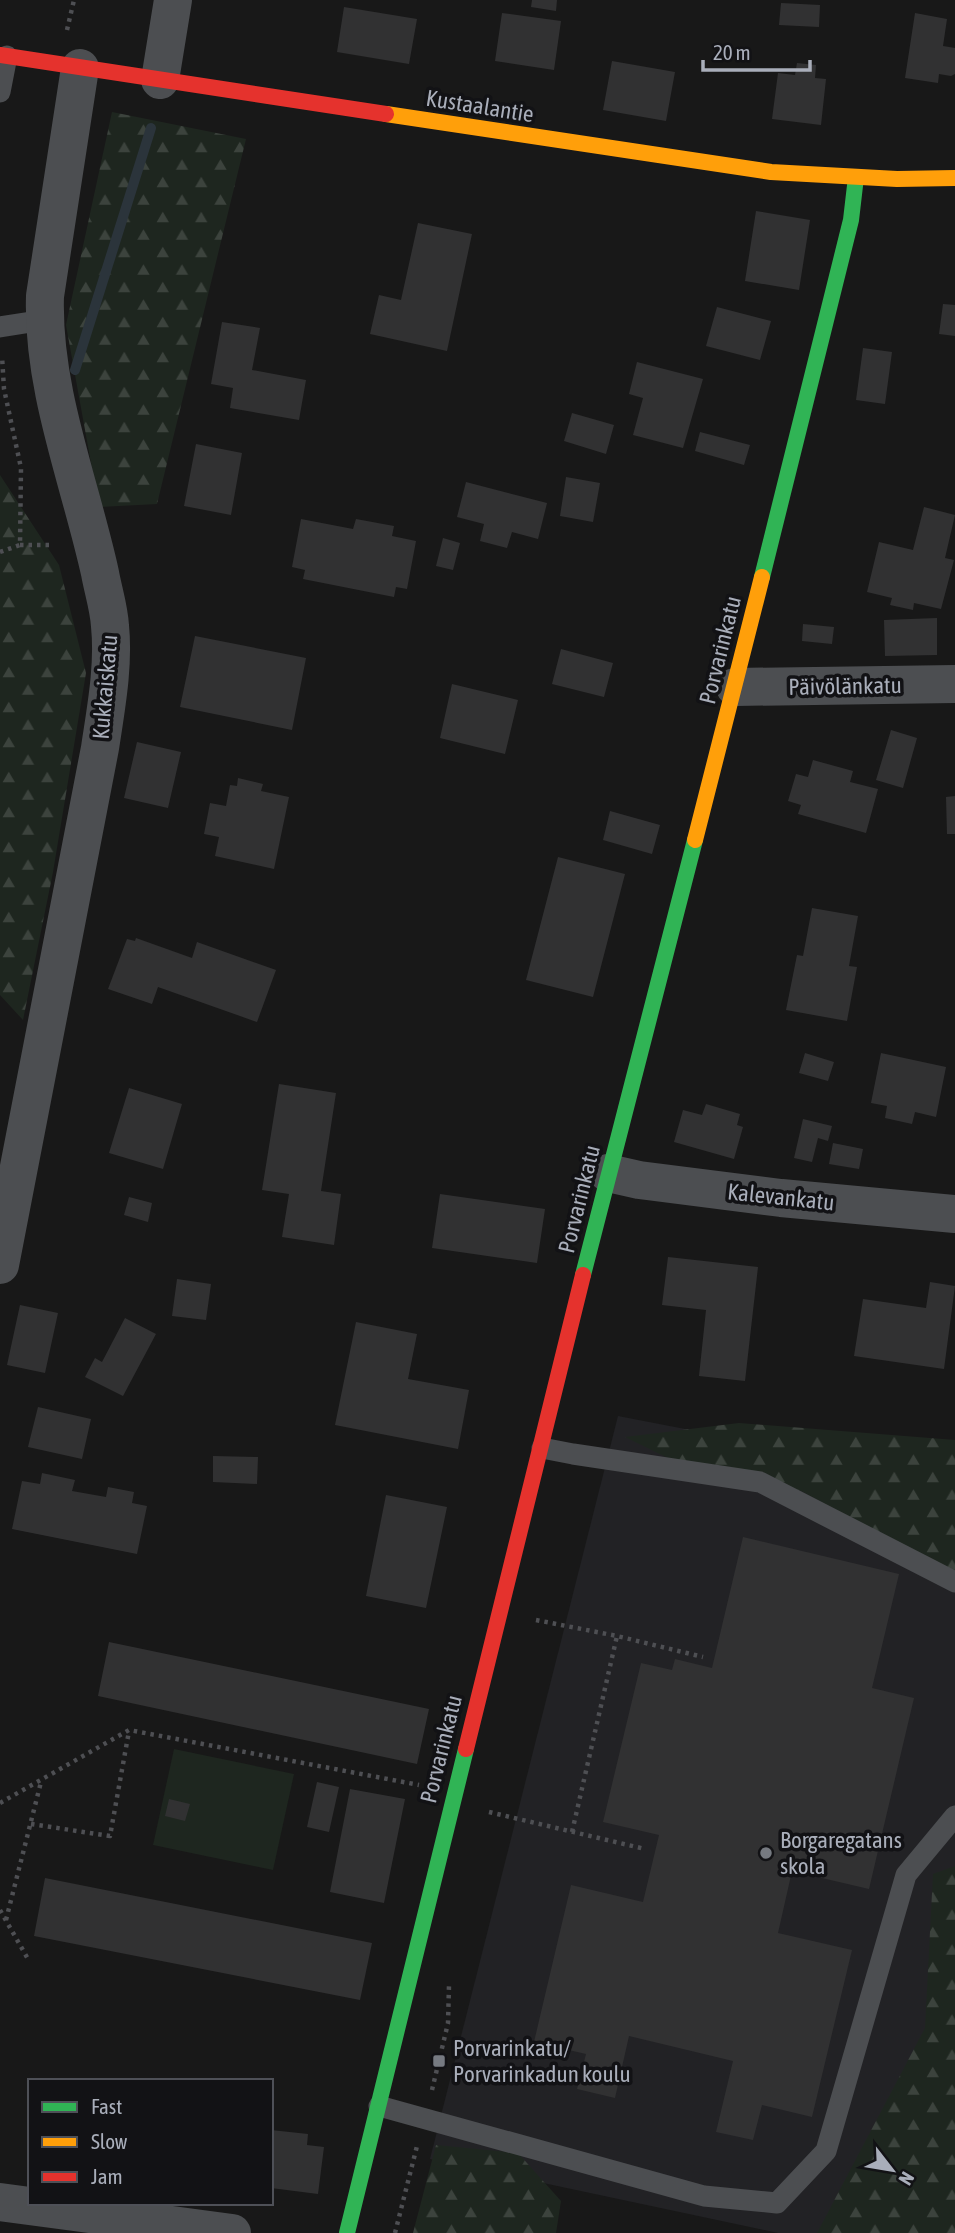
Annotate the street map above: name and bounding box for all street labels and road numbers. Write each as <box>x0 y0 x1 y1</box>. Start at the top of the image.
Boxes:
street label: Kustaalantie <box>424 85 536 127</box>
street label: Porvarinkatu <box>694 593 746 707</box>
street label: Kukkaiskatu <box>87 634 123 740</box>
street label: Päivölänkatu <box>788 672 902 700</box>
street label: Porvarinkatu <box>553 1142 605 1256</box>
street label: Kalevankatu <box>726 1178 836 1216</box>
street label: Porvarinkatu <box>415 1692 467 1806</box>

